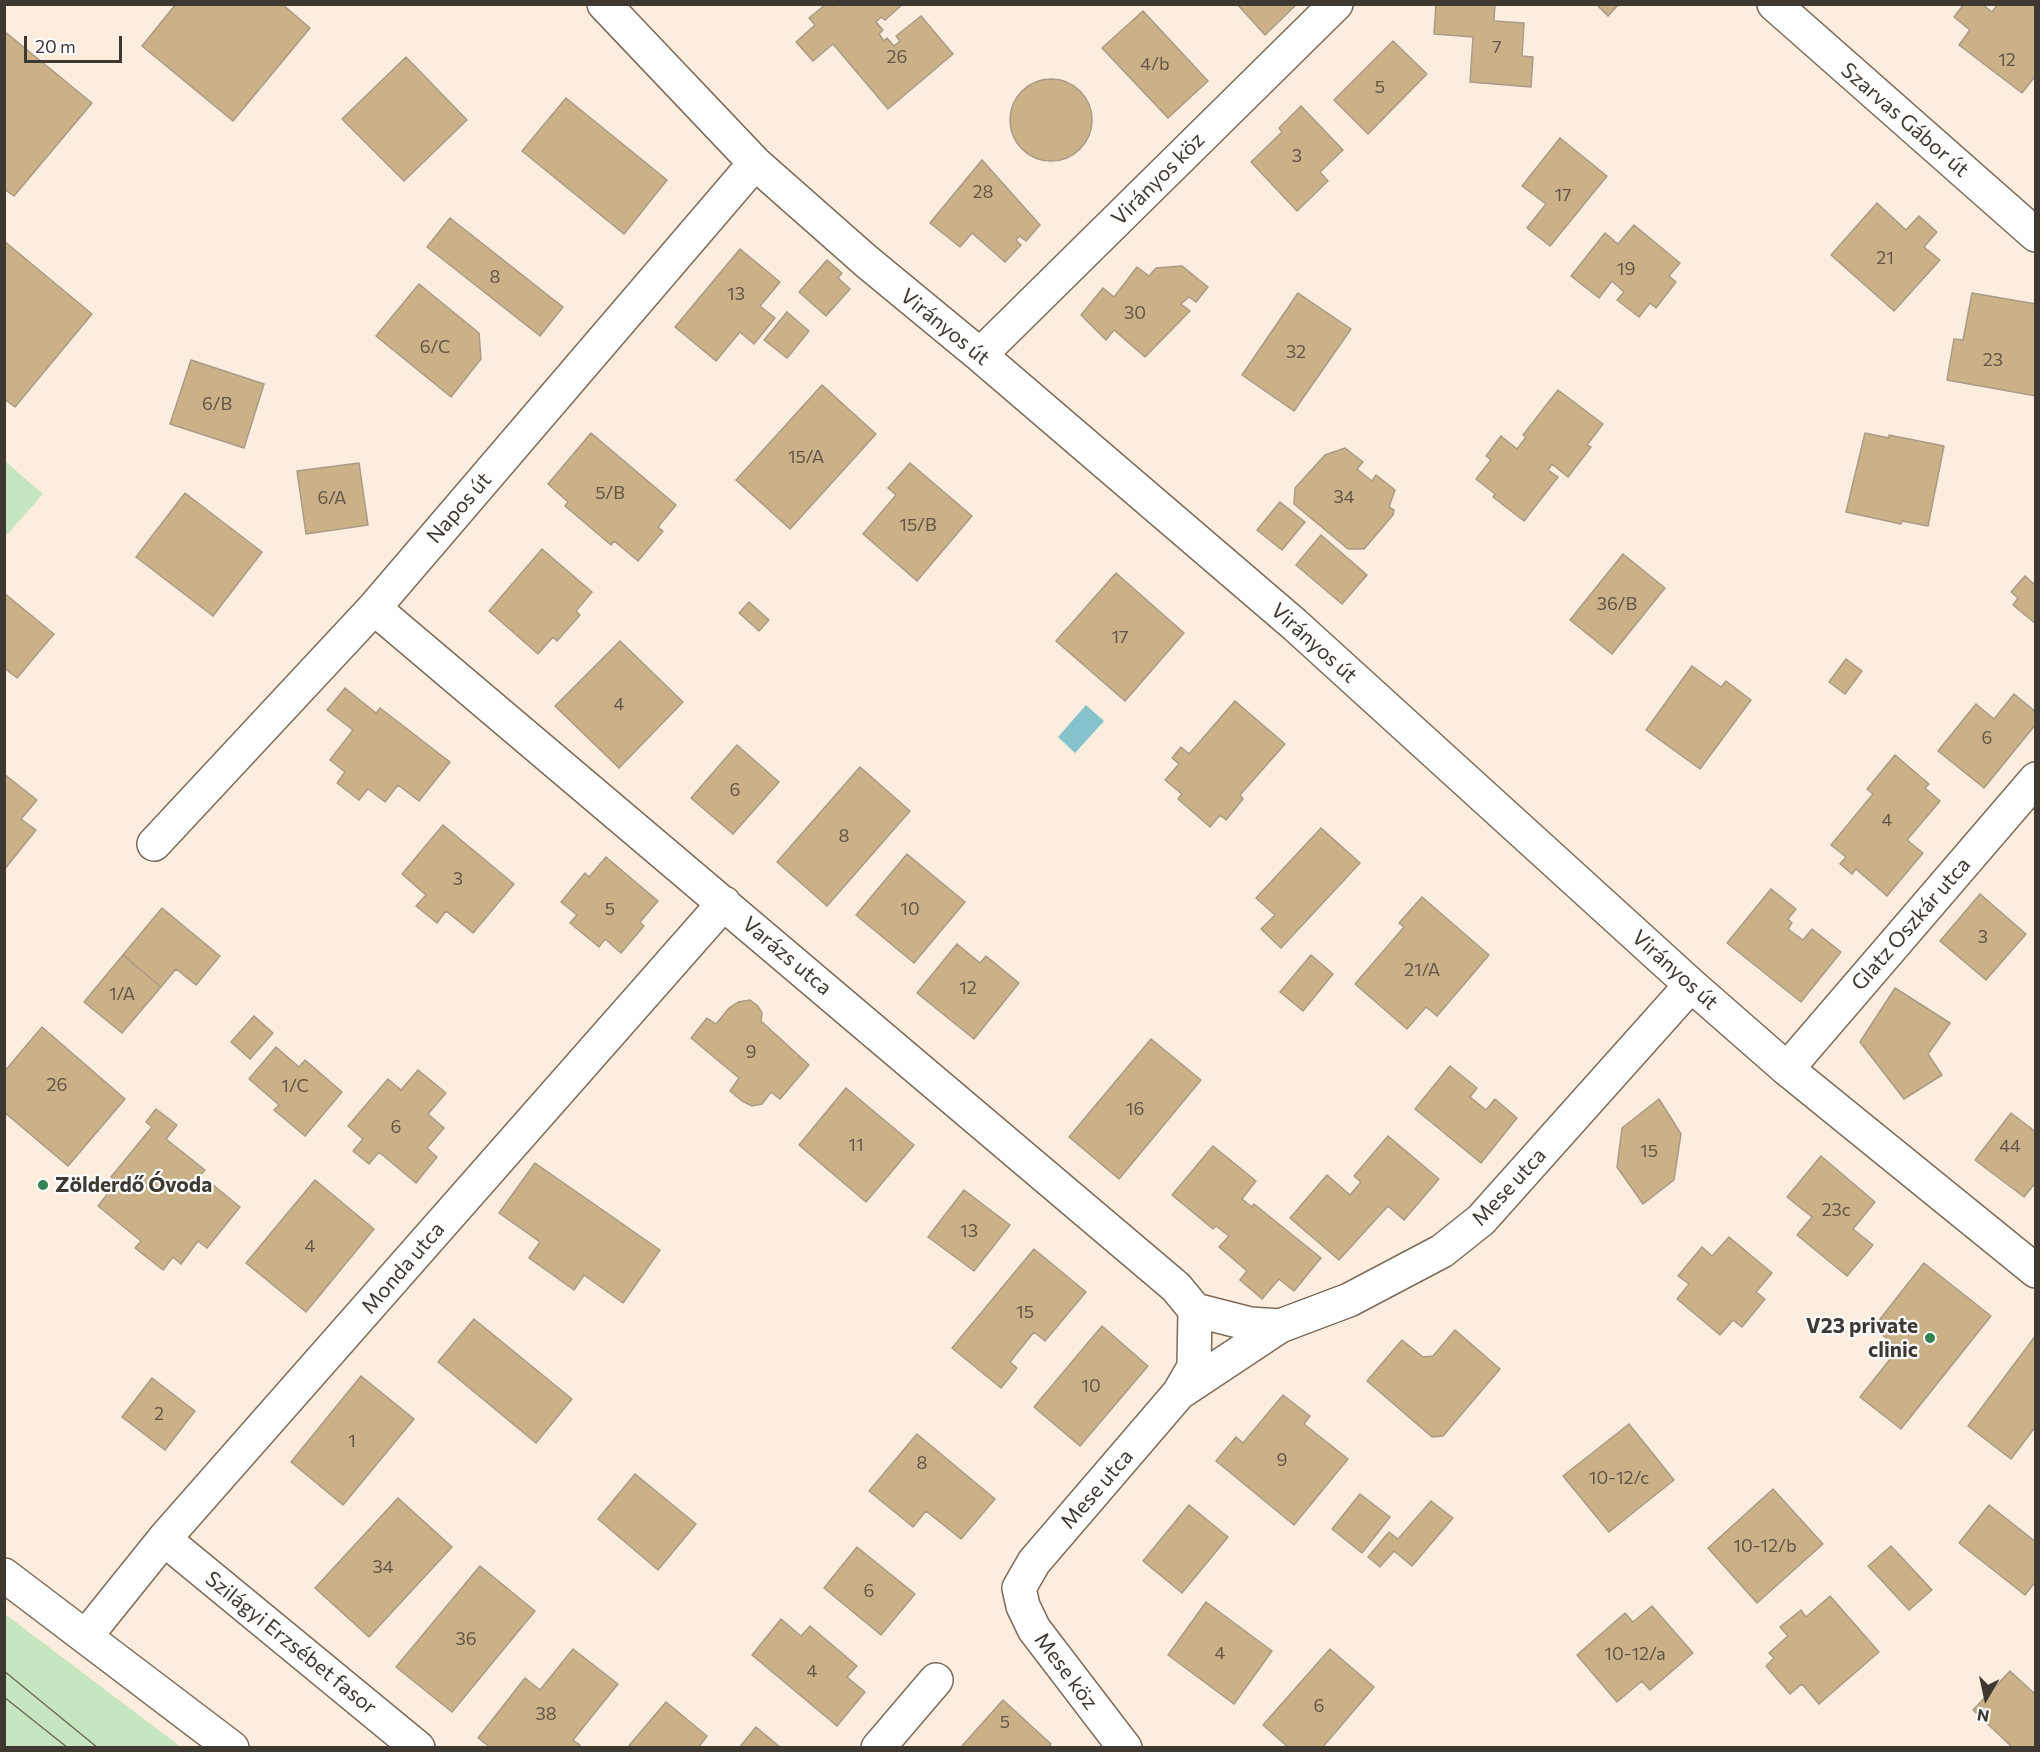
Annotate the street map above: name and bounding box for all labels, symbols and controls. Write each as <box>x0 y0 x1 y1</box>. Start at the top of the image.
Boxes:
scale bar <box>27 24 124 62</box>
text: 20 m <box>35 35 76 57</box>
house number: 7 <box>1492 36 1502 58</box>
house number: 26 <box>887 46 907 68</box>
house number: 12 <box>1998 49 2016 71</box>
house number: 4/b <box>1140 53 1170 75</box>
street label: Szarvas Gábor út <box>1836 58 1974 182</box>
house number: 5 <box>1375 76 1385 98</box>
street label: Virányos köz <box>1106 127 1210 231</box>
house number: 3 <box>1292 145 1302 167</box>
house number: 28 <box>973 181 993 203</box>
house number: 17 <box>1554 184 1572 206</box>
house number: 21 <box>1876 247 1894 269</box>
house number: 19 <box>1617 258 1635 280</box>
house number: 8 <box>490 266 500 288</box>
house number: 13 <box>727 283 745 305</box>
street label: Virányos út <box>895 283 995 371</box>
house number: 30 <box>1124 302 1146 324</box>
house number: 6/C <box>420 336 450 358</box>
house number: 32 <box>1286 341 1306 363</box>
house number: 23 <box>1983 349 2003 371</box>
house number: 6/B <box>202 393 232 415</box>
house number: 15/A <box>788 446 824 468</box>
street label: Napos út <box>421 467 497 549</box>
house number: 5/B <box>595 482 625 504</box>
house number: 34 <box>1333 486 1355 508</box>
house number: 6/A <box>317 487 347 509</box>
house number: 15/B <box>899 514 937 536</box>
house number: 36/B <box>1597 593 1637 615</box>
street label: Virányos út <box>1266 598 1362 688</box>
house number: 17 <box>1111 626 1129 648</box>
house number: 4 <box>614 693 624 715</box>
house number: 6 <box>1982 727 1992 749</box>
house number: 6 <box>730 779 740 801</box>
house number: 4 <box>1882 809 1892 831</box>
house number: 8 <box>839 825 849 847</box>
street label: Glatz Oszkár utca <box>1846 852 1976 996</box>
house number: 3 <box>453 868 463 890</box>
house number: 5 <box>605 898 615 920</box>
house number: 10 <box>900 898 920 920</box>
street label: Varázs utca <box>737 911 837 1001</box>
street label: Virányos út <box>1627 925 1723 1015</box>
house number: 3 <box>1978 926 1988 948</box>
house number: 21/A <box>1404 959 1440 981</box>
house number: 12 <box>959 977 977 999</box>
house number: 1/A <box>109 983 135 1005</box>
house number: 9 <box>746 1041 756 1063</box>
house number: 26 <box>47 1074 67 1096</box>
house number: 1/C <box>281 1075 309 1097</box>
house number: 16 <box>1126 1098 1144 1120</box>
house number: 6 <box>391 1116 401 1138</box>
house number: 11 <box>848 1134 864 1156</box>
house number: 44 <box>1999 1135 2021 1157</box>
house number: 15 <box>1640 1140 1658 1162</box>
street label: Mese utca <box>1467 1143 1551 1231</box>
place label: Zölderdő Óvoda <box>55 1172 212 1198</box>
marker: Zölderdő Óvoda <box>36 1178 50 1192</box>
house number: 23c <box>1821 1199 1851 1221</box>
street label: Monda utca <box>356 1217 450 1319</box>
house number: 13 <box>960 1220 978 1242</box>
house number: 4 <box>305 1235 315 1257</box>
house number: 15 <box>1016 1301 1034 1323</box>
place label: V23 private clinic <box>1806 1313 1918 1363</box>
marker: V23 private clinic <box>1923 1331 1937 1345</box>
house number: 10 <box>1081 1375 1101 1397</box>
house number: 2 <box>154 1403 164 1425</box>
house number: 1 <box>348 1430 356 1452</box>
street label: Mese utca <box>1056 1444 1138 1534</box>
house number: 9 <box>1277 1449 1287 1471</box>
house number: 8 <box>917 1452 927 1474</box>
house number: 10-12/c <box>1589 1467 1649 1489</box>
house number: 10-12/b <box>1733 1535 1797 1557</box>
house number: 34 <box>372 1556 394 1578</box>
street label: Szilágyi Erzsébet fasor <box>200 1566 382 1720</box>
house number: 6 <box>864 1580 874 1602</box>
house number: 36 <box>455 1628 477 1650</box>
street label: Mese köz <box>1029 1628 1103 1714</box>
house number: 4 <box>1215 1642 1225 1664</box>
house number: 10-12/a <box>1604 1643 1666 1665</box>
house number: 4 <box>807 1660 817 1682</box>
north arrow <box>1956 1668 2016 1728</box>
house number: 6 <box>1314 1695 1324 1717</box>
house number: 38 <box>535 1703 557 1725</box>
text: N <box>1976 1706 1991 1727</box>
house number: 5 <box>1000 1711 1010 1733</box>

